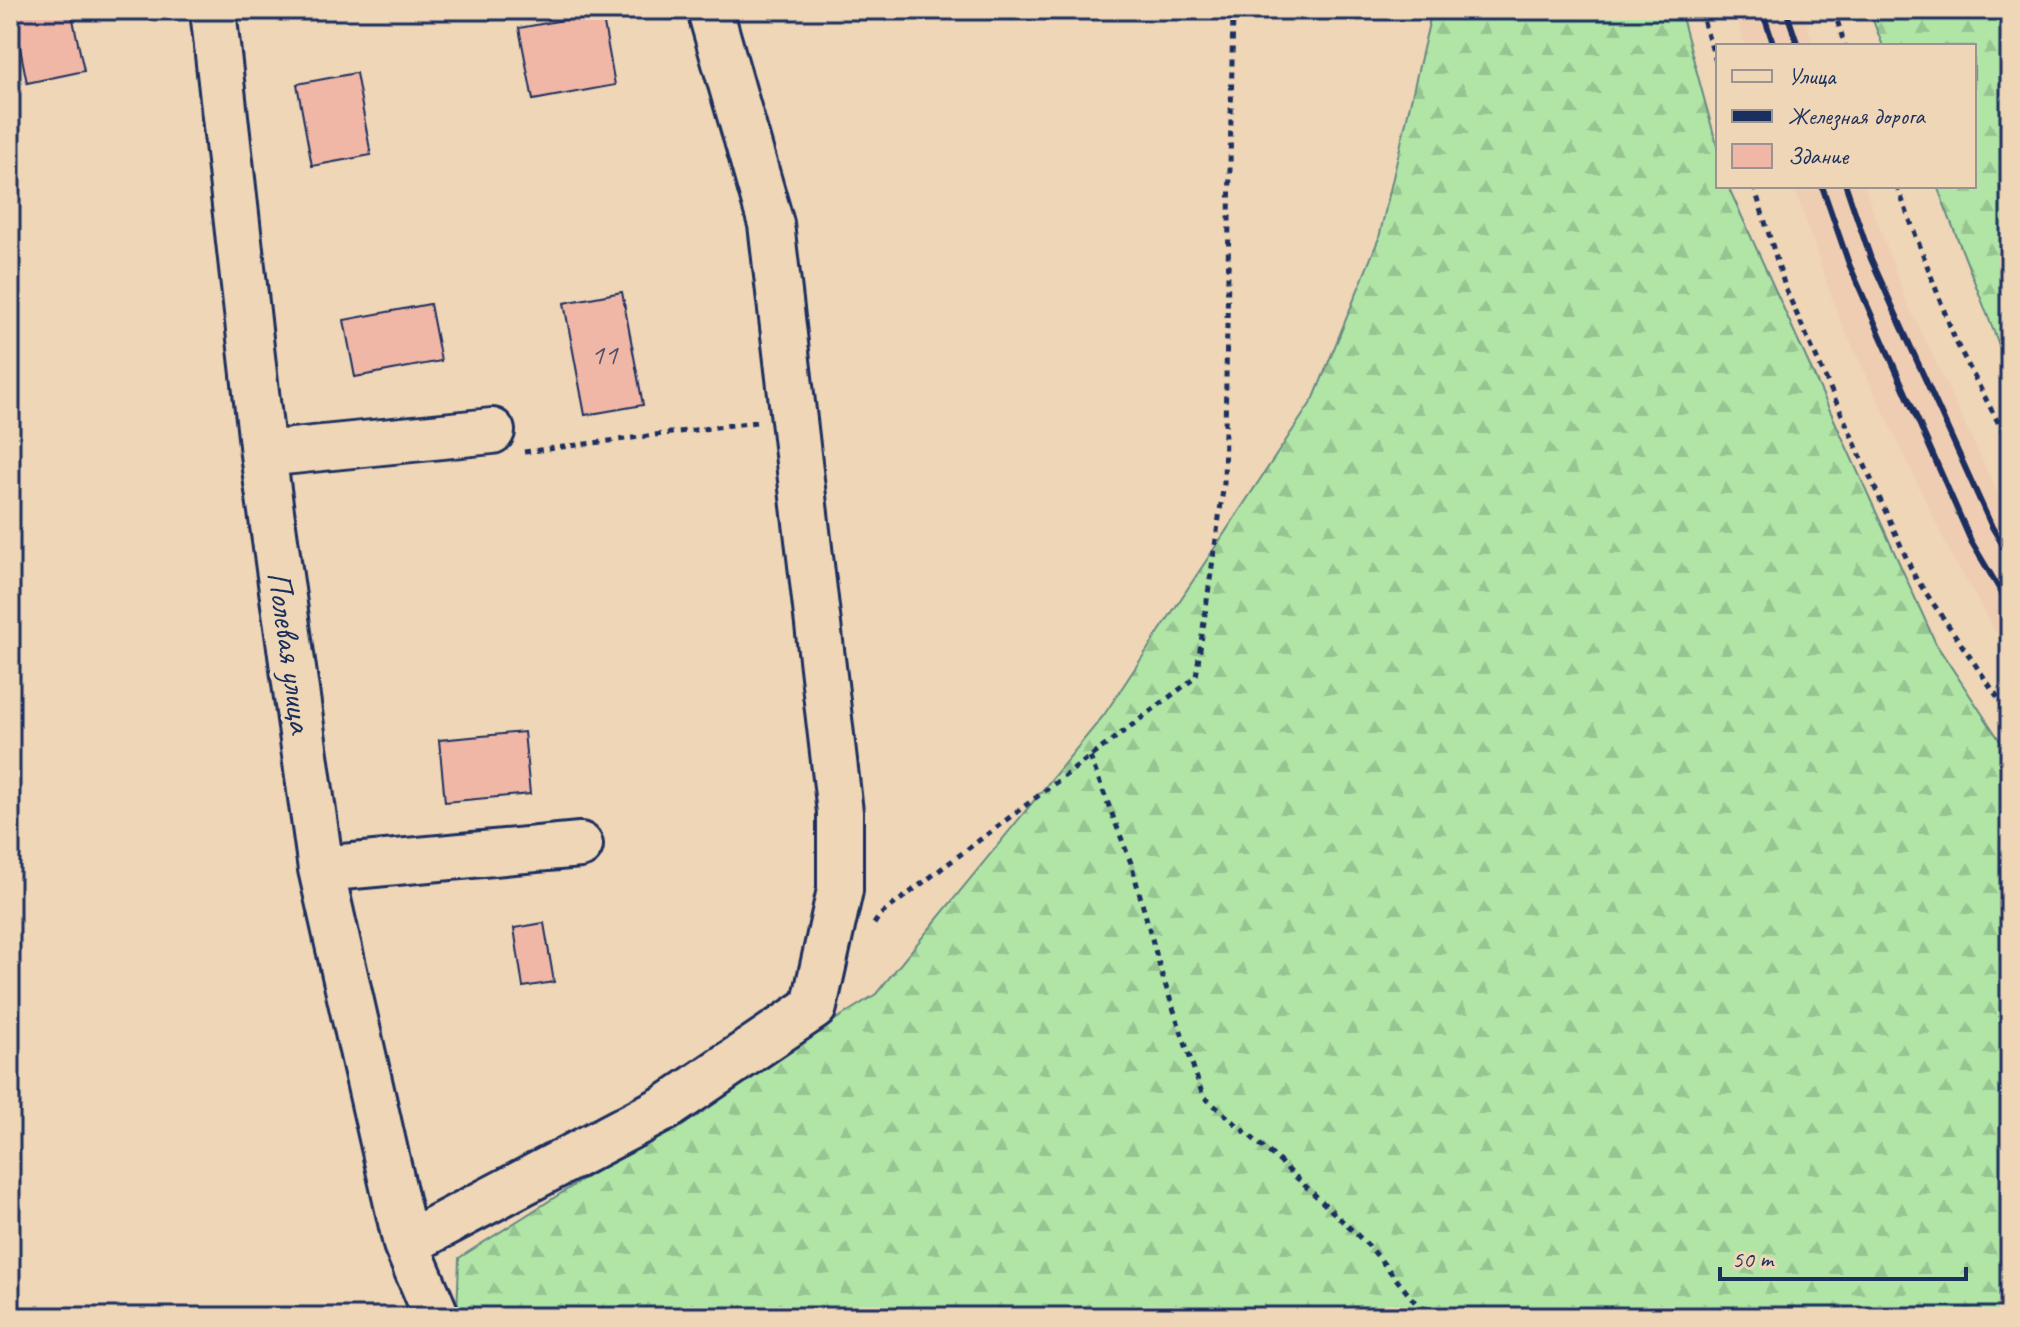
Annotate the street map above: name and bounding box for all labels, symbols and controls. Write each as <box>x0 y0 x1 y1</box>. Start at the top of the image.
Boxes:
legend <box>1716 44 1976 188</box>
text: Улица <box>1788 61 1837 91</box>
text: Железная дорога <box>1788 101 1926 131</box>
text: Здание <box>1788 141 1850 171</box>
house number: 11 <box>591 335 619 373</box>
street label: Полевая улица <box>258 568 323 738</box>
scale bar <box>1720 1231 1966 1281</box>
text: 50 m <box>1732 1244 1775 1274</box>

